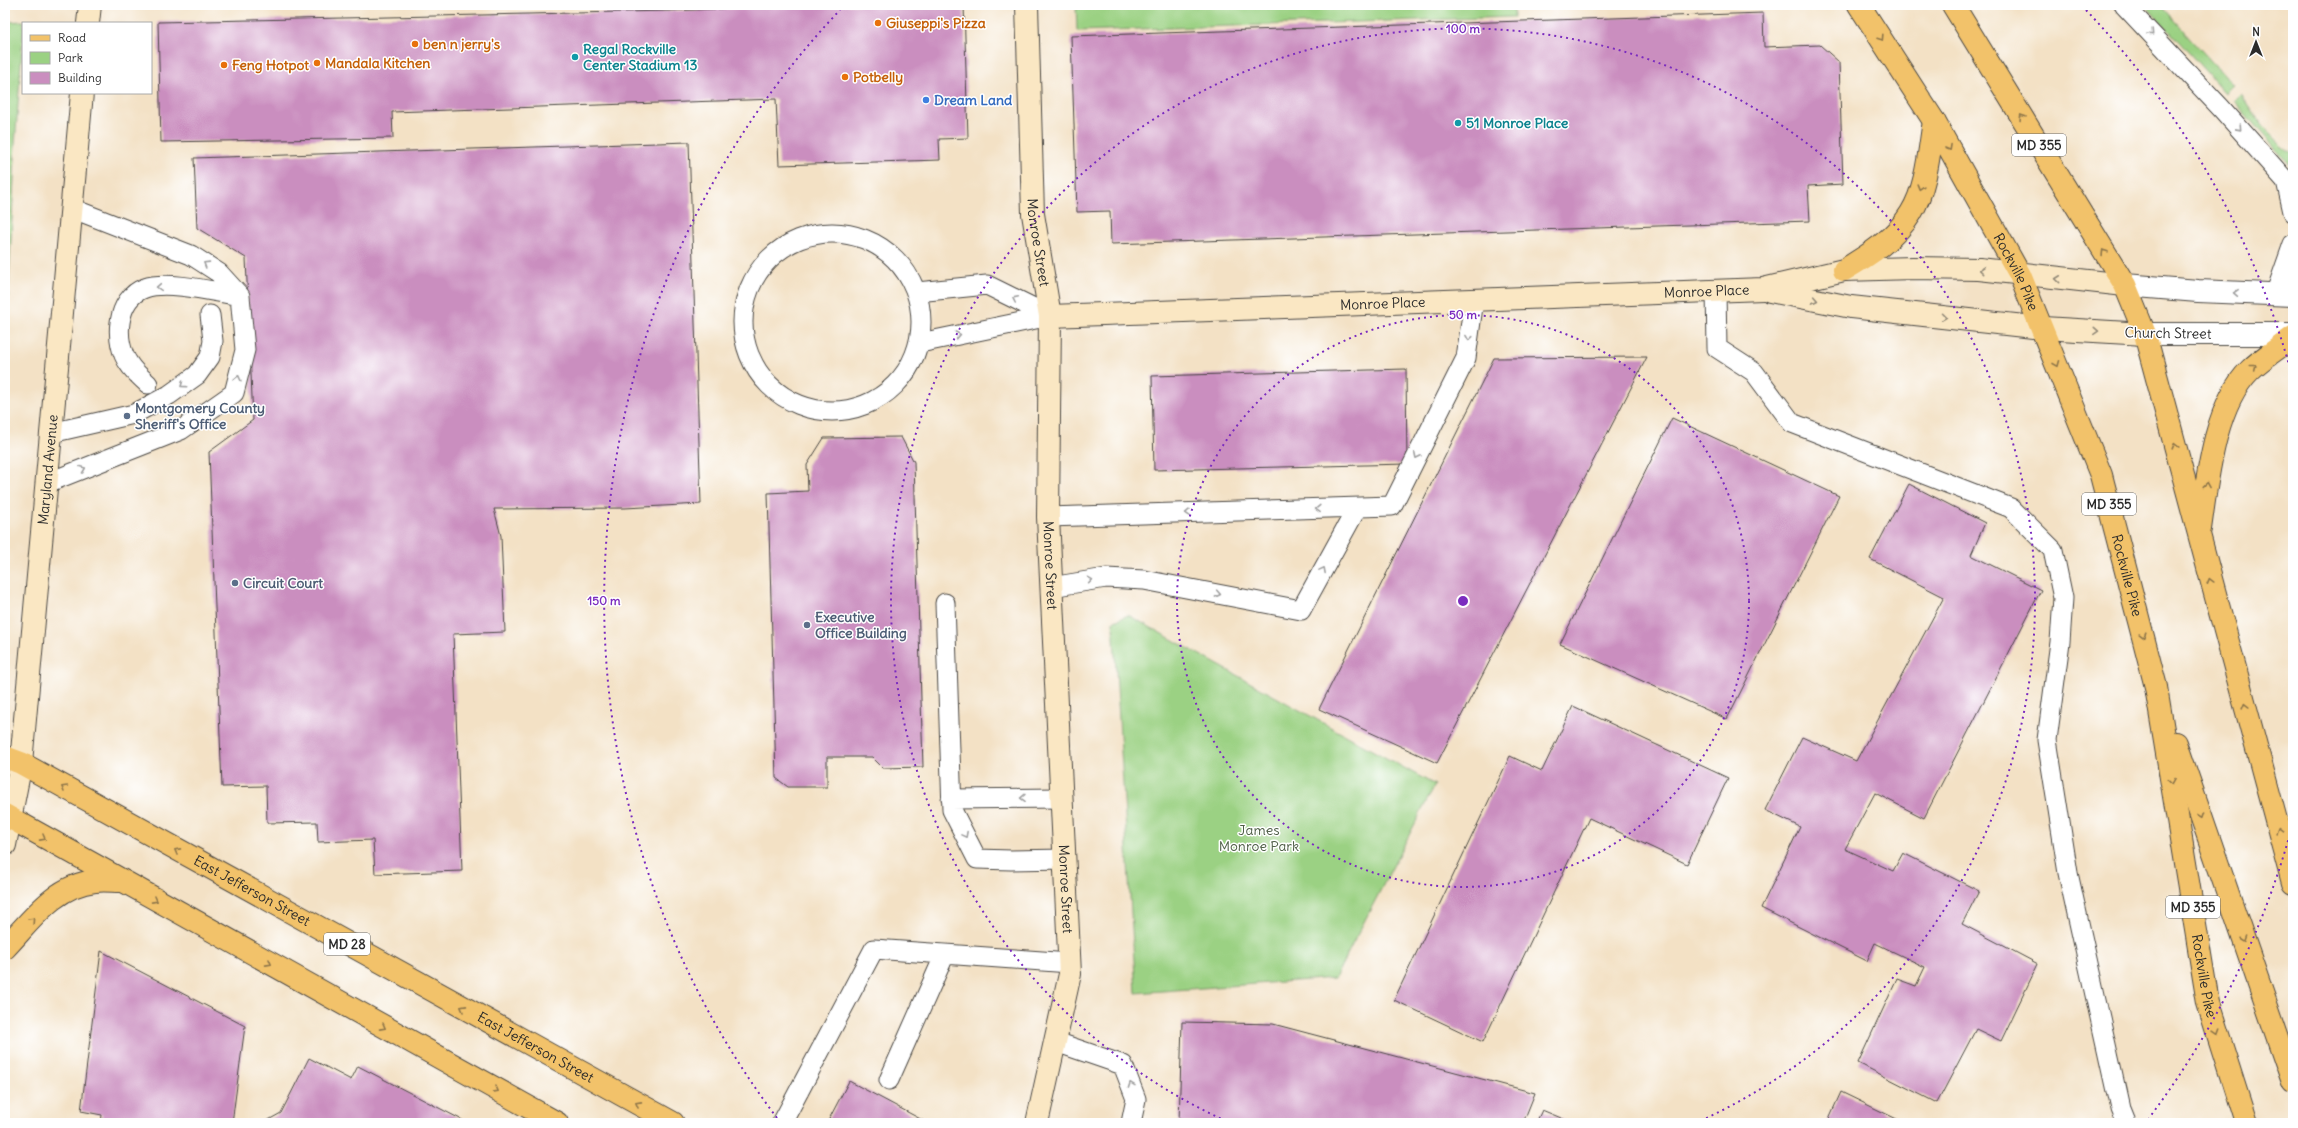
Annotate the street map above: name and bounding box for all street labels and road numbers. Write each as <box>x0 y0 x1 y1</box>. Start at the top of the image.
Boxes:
road number: MD 355 <box>2012 134 2066 156</box>
street label: Monroe Street <box>1024 198 1054 288</box>
street label: Rockville Pike <box>1989 230 2042 313</box>
street label: Monroe Place <box>1663 281 1750 302</box>
street label: Monroe Place <box>1340 293 1426 314</box>
street label: Church Street <box>2124 323 2212 343</box>
street label: Maryland Avenue <box>34 414 62 526</box>
road number: MD 355 <box>2082 493 2136 515</box>
street label: Monroe Street <box>1039 521 1061 611</box>
street label: Rockville Pike <box>2108 532 2146 618</box>
street label: Monroe Street <box>1055 844 1077 934</box>
street label: East Jefferson Street <box>191 851 314 930</box>
road number: MD 355 <box>2166 896 2220 918</box>
road number: MD 28 <box>324 933 370 955</box>
street label: Rockville Pike <box>2188 933 2221 1020</box>
street label: East Jefferson Street <box>474 1008 597 1087</box>

